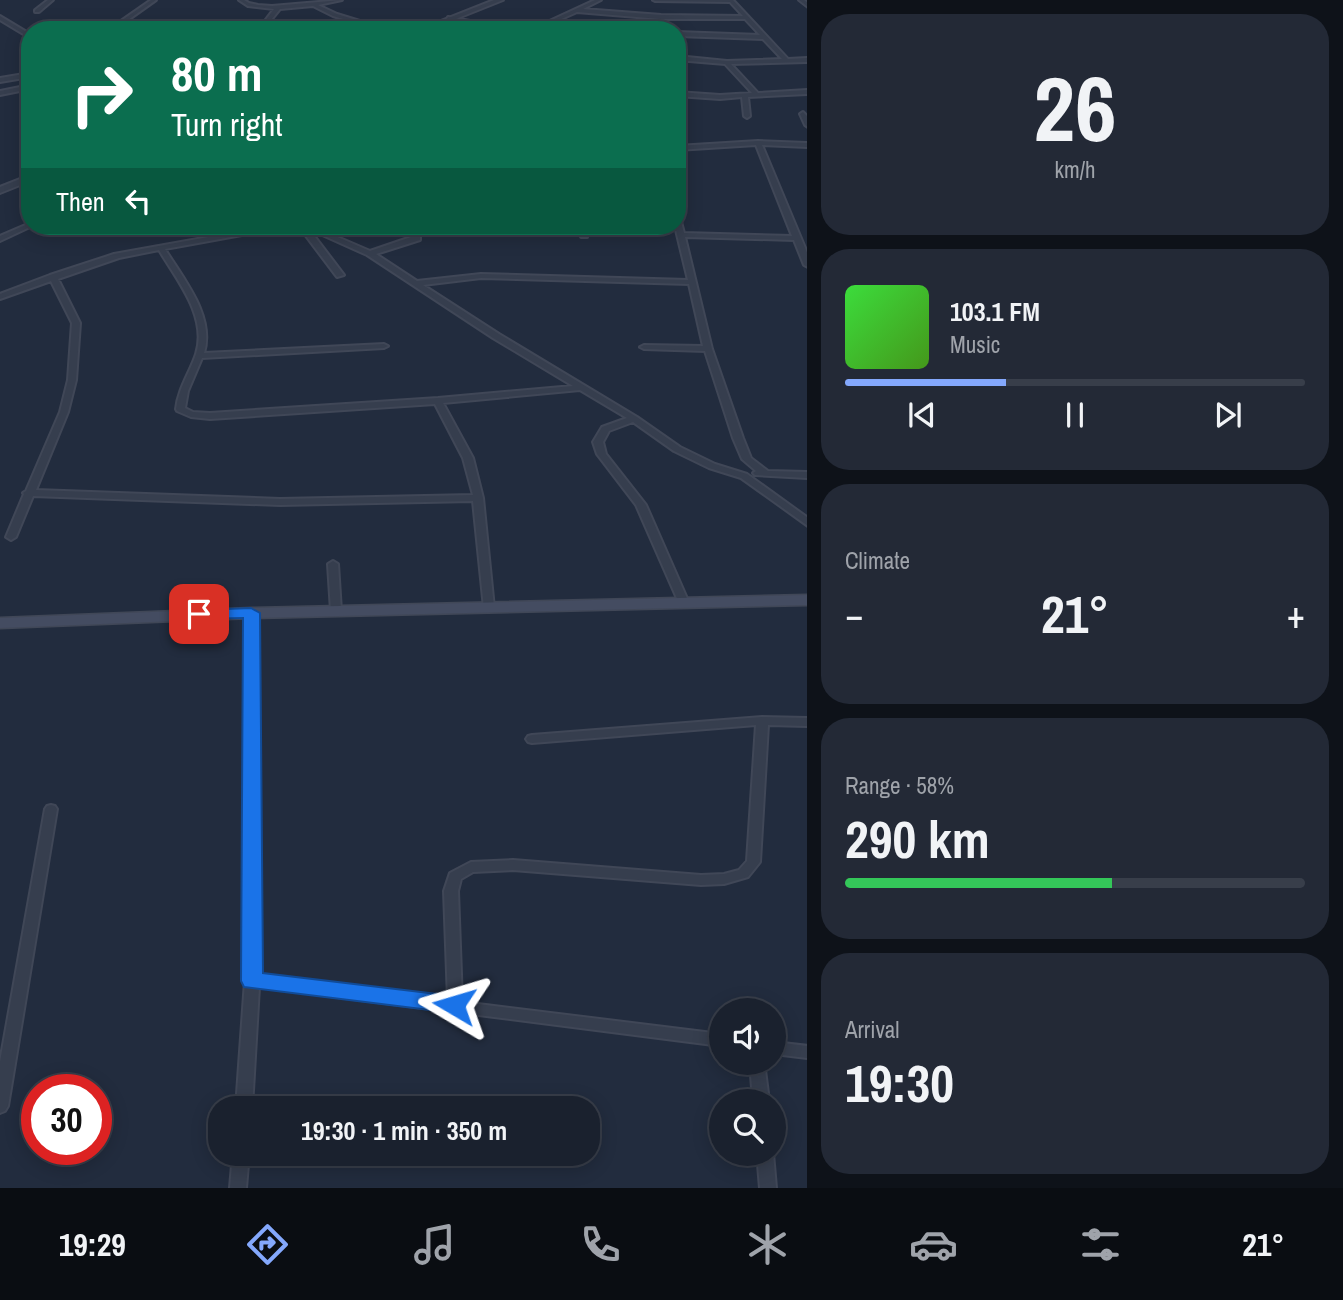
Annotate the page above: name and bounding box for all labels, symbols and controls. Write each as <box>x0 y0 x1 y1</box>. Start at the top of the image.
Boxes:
text: 80 m <box>171 40 263 106</box>
text: 26 <box>1034 47 1117 169</box>
icon: right <box>56 49 147 140</box>
text: Turn right <box>171 103 283 146</box>
text: km/h <box>1055 154 1095 185</box>
icon: left <box>119 182 157 220</box>
text: Then <box>56 184 105 219</box>
text: 103.1 FM <box>950 294 1040 329</box>
text: Music <box>950 329 1000 360</box>
icon: previous <box>903 396 941 434</box>
icon: pause <box>1056 396 1094 434</box>
icon: next <box>1209 396 1247 434</box>
text: Climate <box>845 545 910 576</box>
text: 21° <box>1041 579 1109 649</box>
pin <box>169 584 229 644</box>
text: − <box>845 589 863 640</box>
text: + <box>1287 589 1305 640</box>
icon: arrive <box>180 595 218 633</box>
text: Range · 58% <box>845 770 954 801</box>
text: 290 km <box>845 804 990 874</box>
position arrow <box>417 968 491 1042</box>
map controls <box>709 998 786 1166</box>
button: sound <box>709 998 786 1075</box>
text: Arrival <box>845 1014 900 1045</box>
text: 19:30 <box>845 1048 954 1118</box>
speed limit sign: 30 <box>21 1074 112 1165</box>
button: search <box>709 1089 786 1166</box>
text: 19:30 · 1 min · 350 m <box>301 1113 507 1148</box>
icon: directions <box>243 1220 292 1269</box>
icon: music <box>410 1220 459 1269</box>
icon: phone <box>576 1220 625 1269</box>
icon: climate <box>743 1220 792 1269</box>
icon: car <box>909 1220 958 1269</box>
icon: filters <box>1076 1220 1125 1269</box>
text: 19:29 <box>59 1223 126 1266</box>
text: 21° <box>1242 1223 1284 1266</box>

